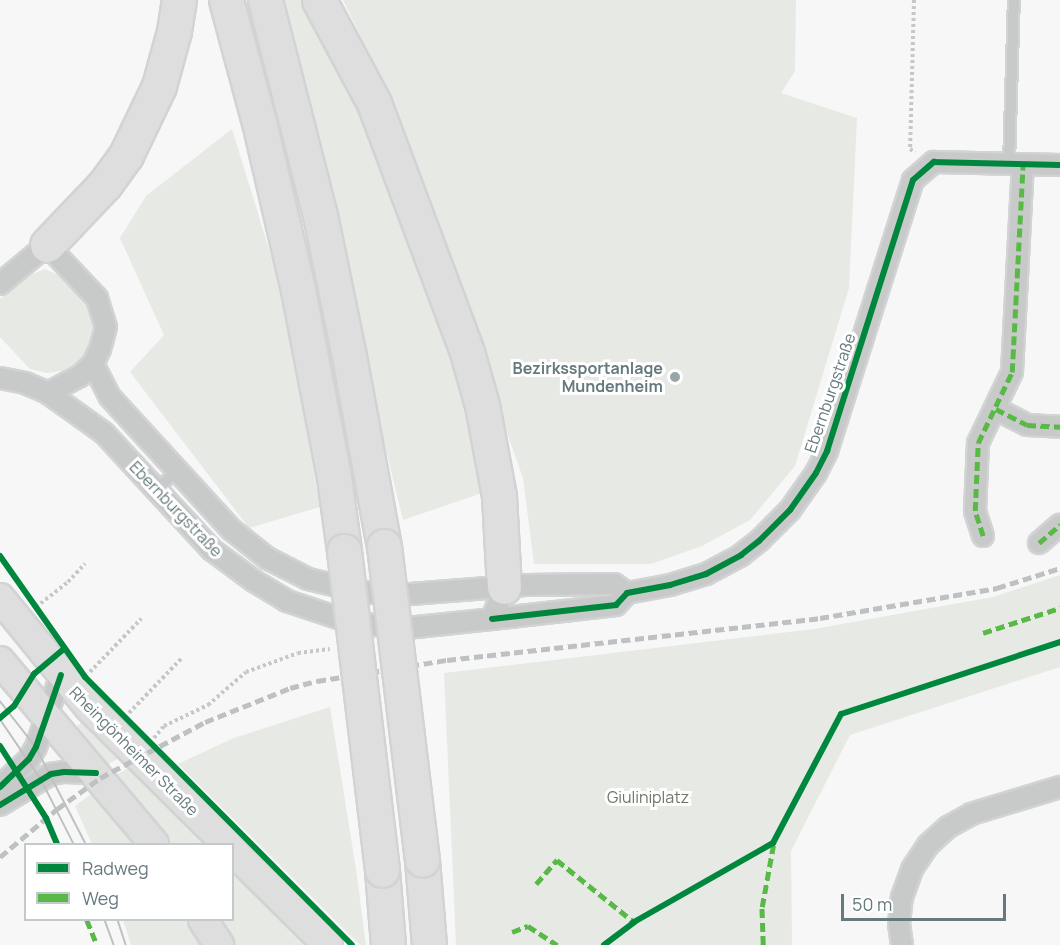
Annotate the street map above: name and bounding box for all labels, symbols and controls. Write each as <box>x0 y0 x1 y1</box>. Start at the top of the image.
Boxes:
street label: Ebernburgstraße <box>801 331 859 455</box>
place label: Bezirkssportanlage Mundenheim <box>513 358 663 396</box>
marker: Bezirkssportanlage Mundenheim <box>668 370 682 384</box>
street label: Ebernburgstraße <box>126 457 226 561</box>
street label: Rheingönheimer Straße <box>65 682 203 820</box>
park label: Giuliniplatz <box>607 787 689 807</box>
legend <box>24 843 234 921</box>
text: Radweg <box>82 856 149 880</box>
scale bar <box>844 882 1009 920</box>
text: Weg <box>82 886 119 910</box>
text: 50 m <box>852 892 892 916</box>

